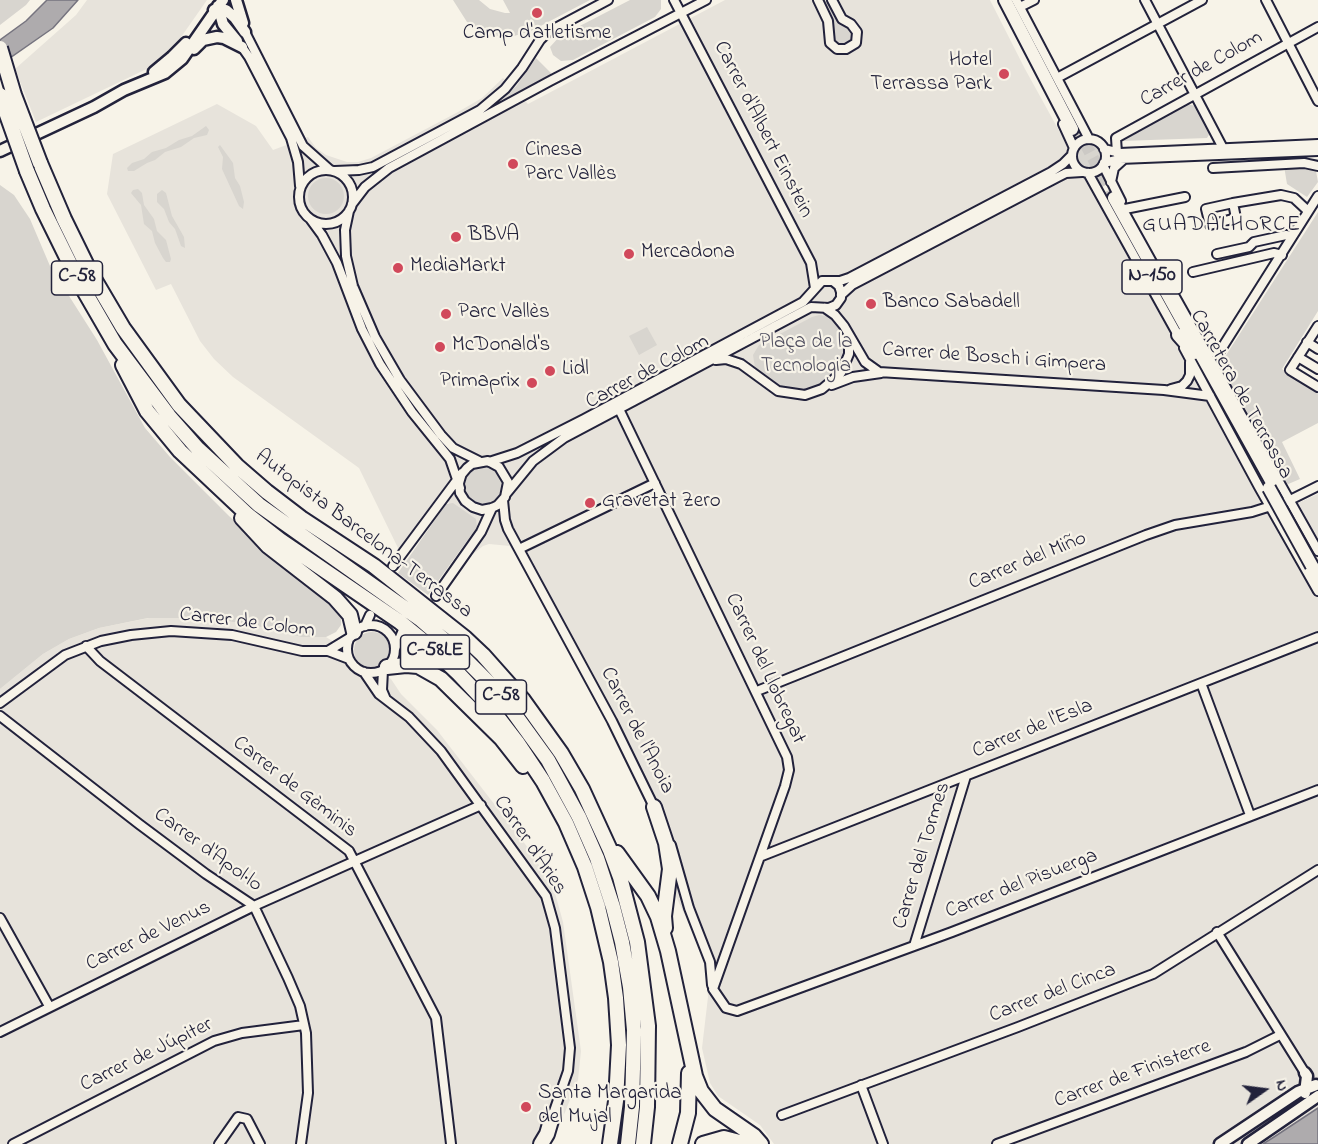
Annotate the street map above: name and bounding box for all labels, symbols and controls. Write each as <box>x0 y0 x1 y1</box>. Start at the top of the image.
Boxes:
marker: Camp d'atletisme <box>530 6 544 20</box>
place label: Camp d'atletisme <box>463 22 611 48</box>
street label: Carrer de Colom <box>1136 26 1268 114</box>
street label: Carrer d'Albert Einstein <box>707 37 817 223</box>
place label: Hotel Terrassa Park <box>870 49 992 99</box>
marker: Hotel Terrassa Park <box>997 67 1011 81</box>
place label: Cinesa Parc Vallès <box>525 139 617 189</box>
marker: Cinesa Parc Vallès <box>506 157 520 171</box>
district label: GUADALHORCE <box>1142 213 1302 239</box>
place label: BBVA <box>468 224 519 250</box>
marker: BBVA <box>449 230 463 244</box>
place label: Mercadona <box>641 241 735 267</box>
marker: Mercadona <box>622 247 636 261</box>
place label: MediaMarkt <box>410 255 506 281</box>
road number: N-150 <box>1122 260 1182 294</box>
road number: C-58 <box>52 261 103 295</box>
marker: MediaMarkt <box>391 261 405 275</box>
place label: Banco Sabadell <box>883 291 1020 317</box>
marker: Banco Sabadell <box>864 297 878 311</box>
place label: Parc Vallès <box>458 301 550 327</box>
street label: Carretera de Terrassa <box>1183 306 1297 484</box>
marker: Parc Vallès <box>439 307 453 321</box>
street label: Carrer de Colom <box>582 330 714 416</box>
park label: Plaça de la Tecnologia <box>759 331 853 381</box>
place label: McDonald's <box>452 334 550 360</box>
street label: Carrer de Bosch i Gimpera <box>881 339 1107 379</box>
marker: McDonald's <box>433 340 447 354</box>
place label: Lidl <box>562 358 589 384</box>
marker: Lidl <box>543 364 557 378</box>
place label: Primaprix <box>440 370 520 396</box>
marker: Primaprix <box>525 376 539 390</box>
street label: Autopista Barcelona-Terrassa <box>249 445 477 625</box>
place label: Gravetat Zero <box>602 490 721 516</box>
marker: Gravetat Zero <box>583 496 597 510</box>
street label: Carrer del Miño <box>965 527 1091 597</box>
street label: Carrer del Llobregat <box>718 590 810 748</box>
street label: Carrer de Colom <box>178 603 316 645</box>
road number: C-58LE <box>400 635 470 669</box>
street label: Carrer de l'Anoia <box>593 664 679 798</box>
road number: C-58 <box>476 680 526 714</box>
street label: Carrer de l'Esla <box>969 694 1097 766</box>
street label: Carrer de Gèminis <box>227 732 361 844</box>
street label: Carrer del Tormes <box>889 780 957 932</box>
street label: Carrer d'Àries <box>487 792 571 900</box>
street label: Carrer d'Apol·lo <box>148 803 266 899</box>
street label: Carrer del Pisuerga <box>942 844 1102 926</box>
street label: Carrer de Venus <box>82 896 216 978</box>
street label: Carrer del Cinca <box>986 958 1120 1030</box>
street label: Carrer de Júpiter <box>77 1013 217 1099</box>
street label: Carrer de Finisterre <box>1051 1035 1215 1115</box>
north arrow <box>1234 1060 1294 1120</box>
text: N <box>1269 1077 1294 1094</box>
place label: Santa Margarida del Mujal <box>538 1082 682 1132</box>
marker: Santa Margarida del Mujal <box>519 1100 533 1114</box>

